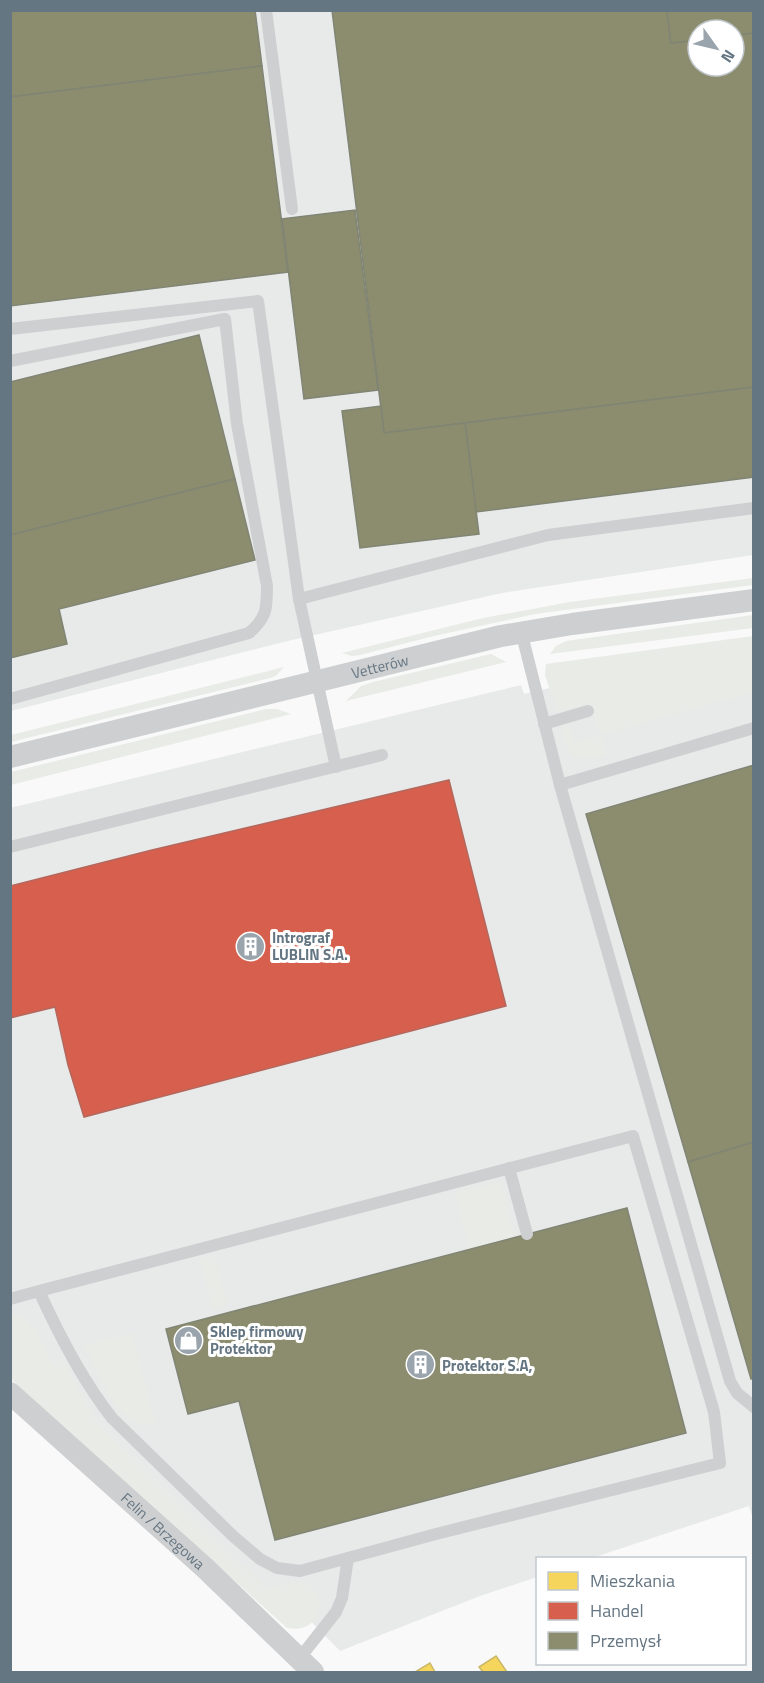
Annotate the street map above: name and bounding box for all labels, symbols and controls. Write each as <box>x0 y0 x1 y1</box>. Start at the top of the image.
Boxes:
north arrow <box>686 18 746 78</box>
text: N <box>715 45 741 68</box>
street label: Vetterów <box>349 648 411 684</box>
place label: Intrograf LUBLIN S.A. <box>272 926 348 966</box>
building icon: Intrograf LUBLIN S.A. <box>235 930 267 962</box>
place label: Sklep firmowy Protektor <box>210 1320 304 1360</box>
shop icon: Sklep firmowy Protektor <box>173 1324 205 1356</box>
building icon: Protektor S.A, <box>405 1349 437 1381</box>
place label: Protektor S.A, <box>442 1354 533 1377</box>
street label: Felin / Brzegowa <box>116 1487 211 1575</box>
legend <box>536 1557 746 1665</box>
text: Mieszkania <box>590 1567 675 1594</box>
text: Handel <box>590 1597 644 1624</box>
text: Przemysł <box>590 1627 662 1654</box>

